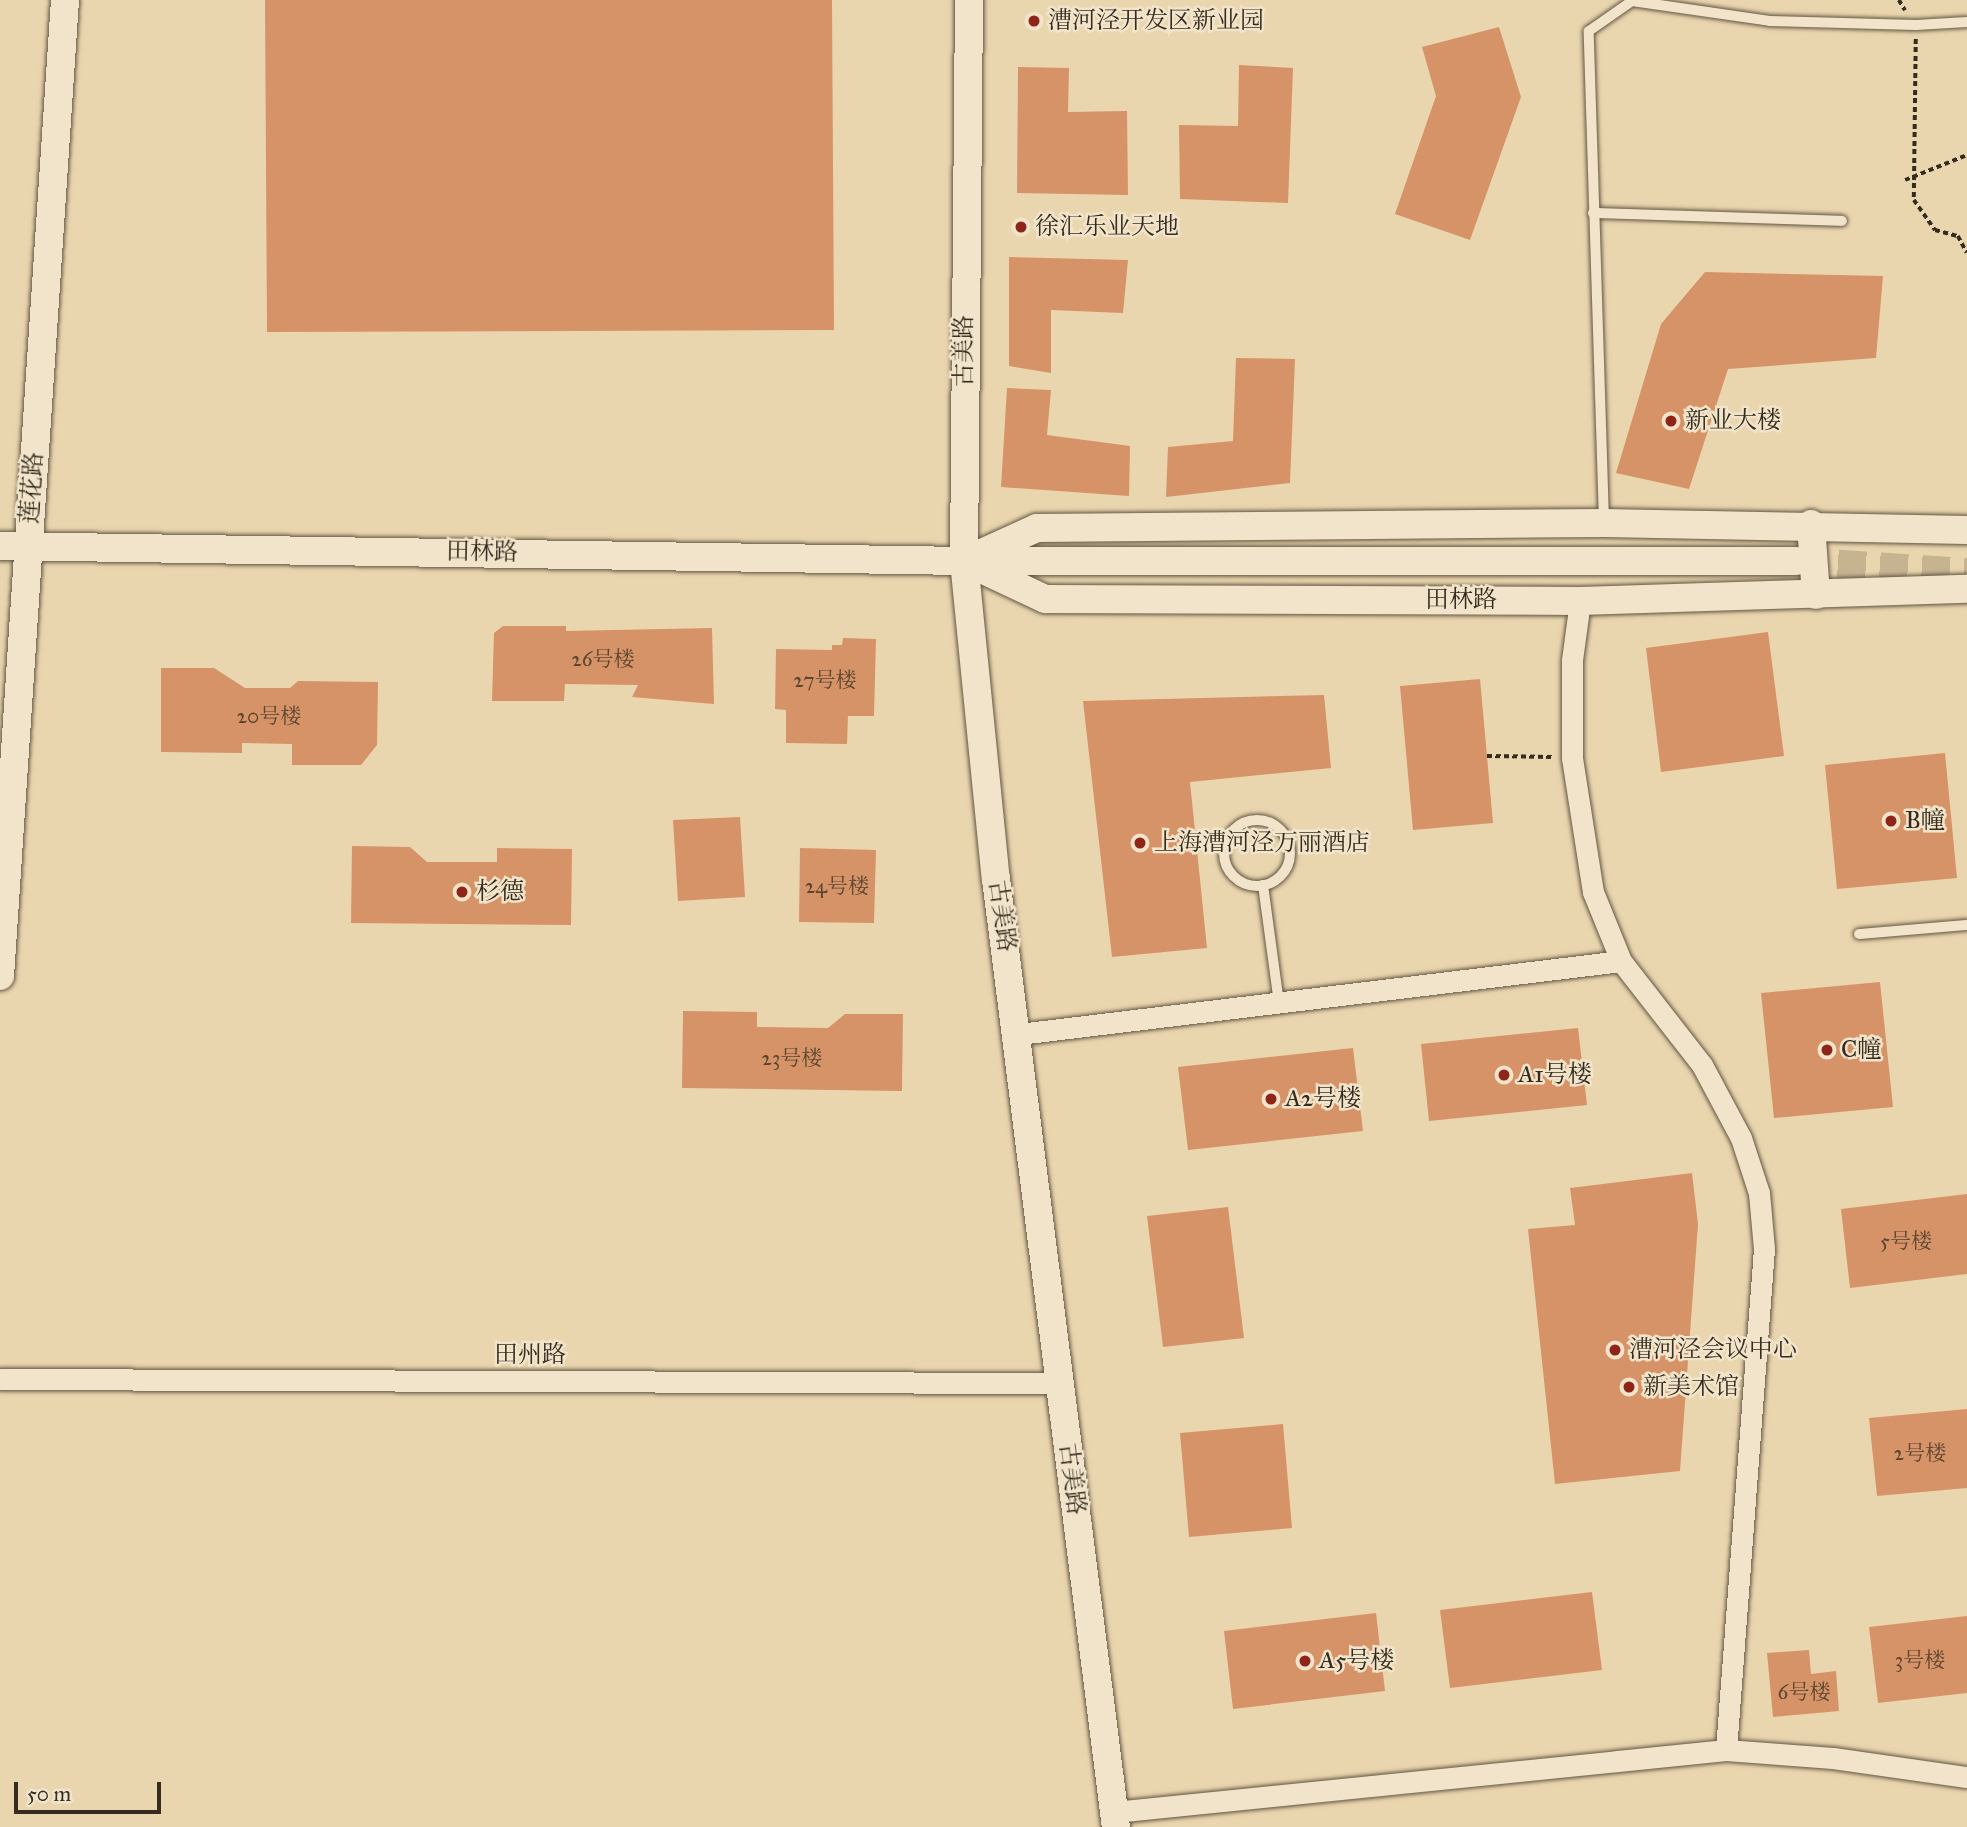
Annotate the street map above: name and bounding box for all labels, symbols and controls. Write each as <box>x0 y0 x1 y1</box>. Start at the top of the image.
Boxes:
place label: 漕河泾开发区新业园 <box>1048 7 1264 35</box>
marker: 漕河泾开发区新业园 <box>1026 13 1042 29</box>
place label: 徐汇乐业天地 <box>1035 213 1179 241</box>
marker: 徐汇乐业天地 <box>1013 219 1029 235</box>
street label: 古美路 <box>950 315 978 387</box>
place label: 新业大楼 <box>1685 407 1781 435</box>
marker: 新业大楼 <box>1663 413 1679 429</box>
street label: 莲花路 <box>15 451 49 525</box>
street label: 田林路 <box>446 537 518 567</box>
street label: 田林路 <box>1425 586 1497 614</box>
house number: 26号楼 <box>571 646 635 672</box>
house number: 27号楼 <box>794 667 856 693</box>
house number: 20号楼 <box>237 703 301 729</box>
place label: B幢 <box>1905 807 1945 835</box>
marker: B幢 <box>1883 813 1899 829</box>
place label: 上海漕河泾万丽酒店 <box>1154 829 1370 857</box>
marker: 上海漕河泾万丽酒店 <box>1132 835 1148 851</box>
house number: 24号楼 <box>805 873 869 899</box>
place label: 杉德 <box>476 878 524 906</box>
street label: 古美路 <box>983 878 1021 954</box>
marker: 杉德 <box>454 884 470 900</box>
place label: C幢 <box>1841 1036 1881 1064</box>
marker: C幢 <box>1819 1042 1835 1058</box>
house number: 23号楼 <box>762 1045 822 1071</box>
place label: A1号楼 <box>1518 1061 1592 1089</box>
marker: A1号楼 <box>1496 1067 1512 1083</box>
place label: A2号楼 <box>1285 1085 1361 1113</box>
marker: A2号楼 <box>1263 1091 1279 1107</box>
house number: 5号楼 <box>1880 1228 1932 1254</box>
place label: 漕河泾会议中心 <box>1629 1336 1797 1364</box>
street label: 田州路 <box>494 1341 566 1369</box>
marker: 漕河泾会议中心 <box>1607 1342 1623 1358</box>
place label: 新美术馆 <box>1643 1373 1739 1401</box>
marker: 新美术馆 <box>1621 1379 1637 1395</box>
house number: 2号楼 <box>1894 1440 1946 1466</box>
street label: 古美路 <box>1053 1442 1091 1516</box>
place label: A5号楼 <box>1319 1647 1394 1675</box>
house number: 3号楼 <box>1895 1647 1945 1673</box>
marker: A5号楼 <box>1297 1653 1313 1669</box>
house number: 6号楼 <box>1778 1679 1830 1705</box>
scale bar <box>18 1768 164 1812</box>
text: 50 m <box>27 1781 71 1807</box>

